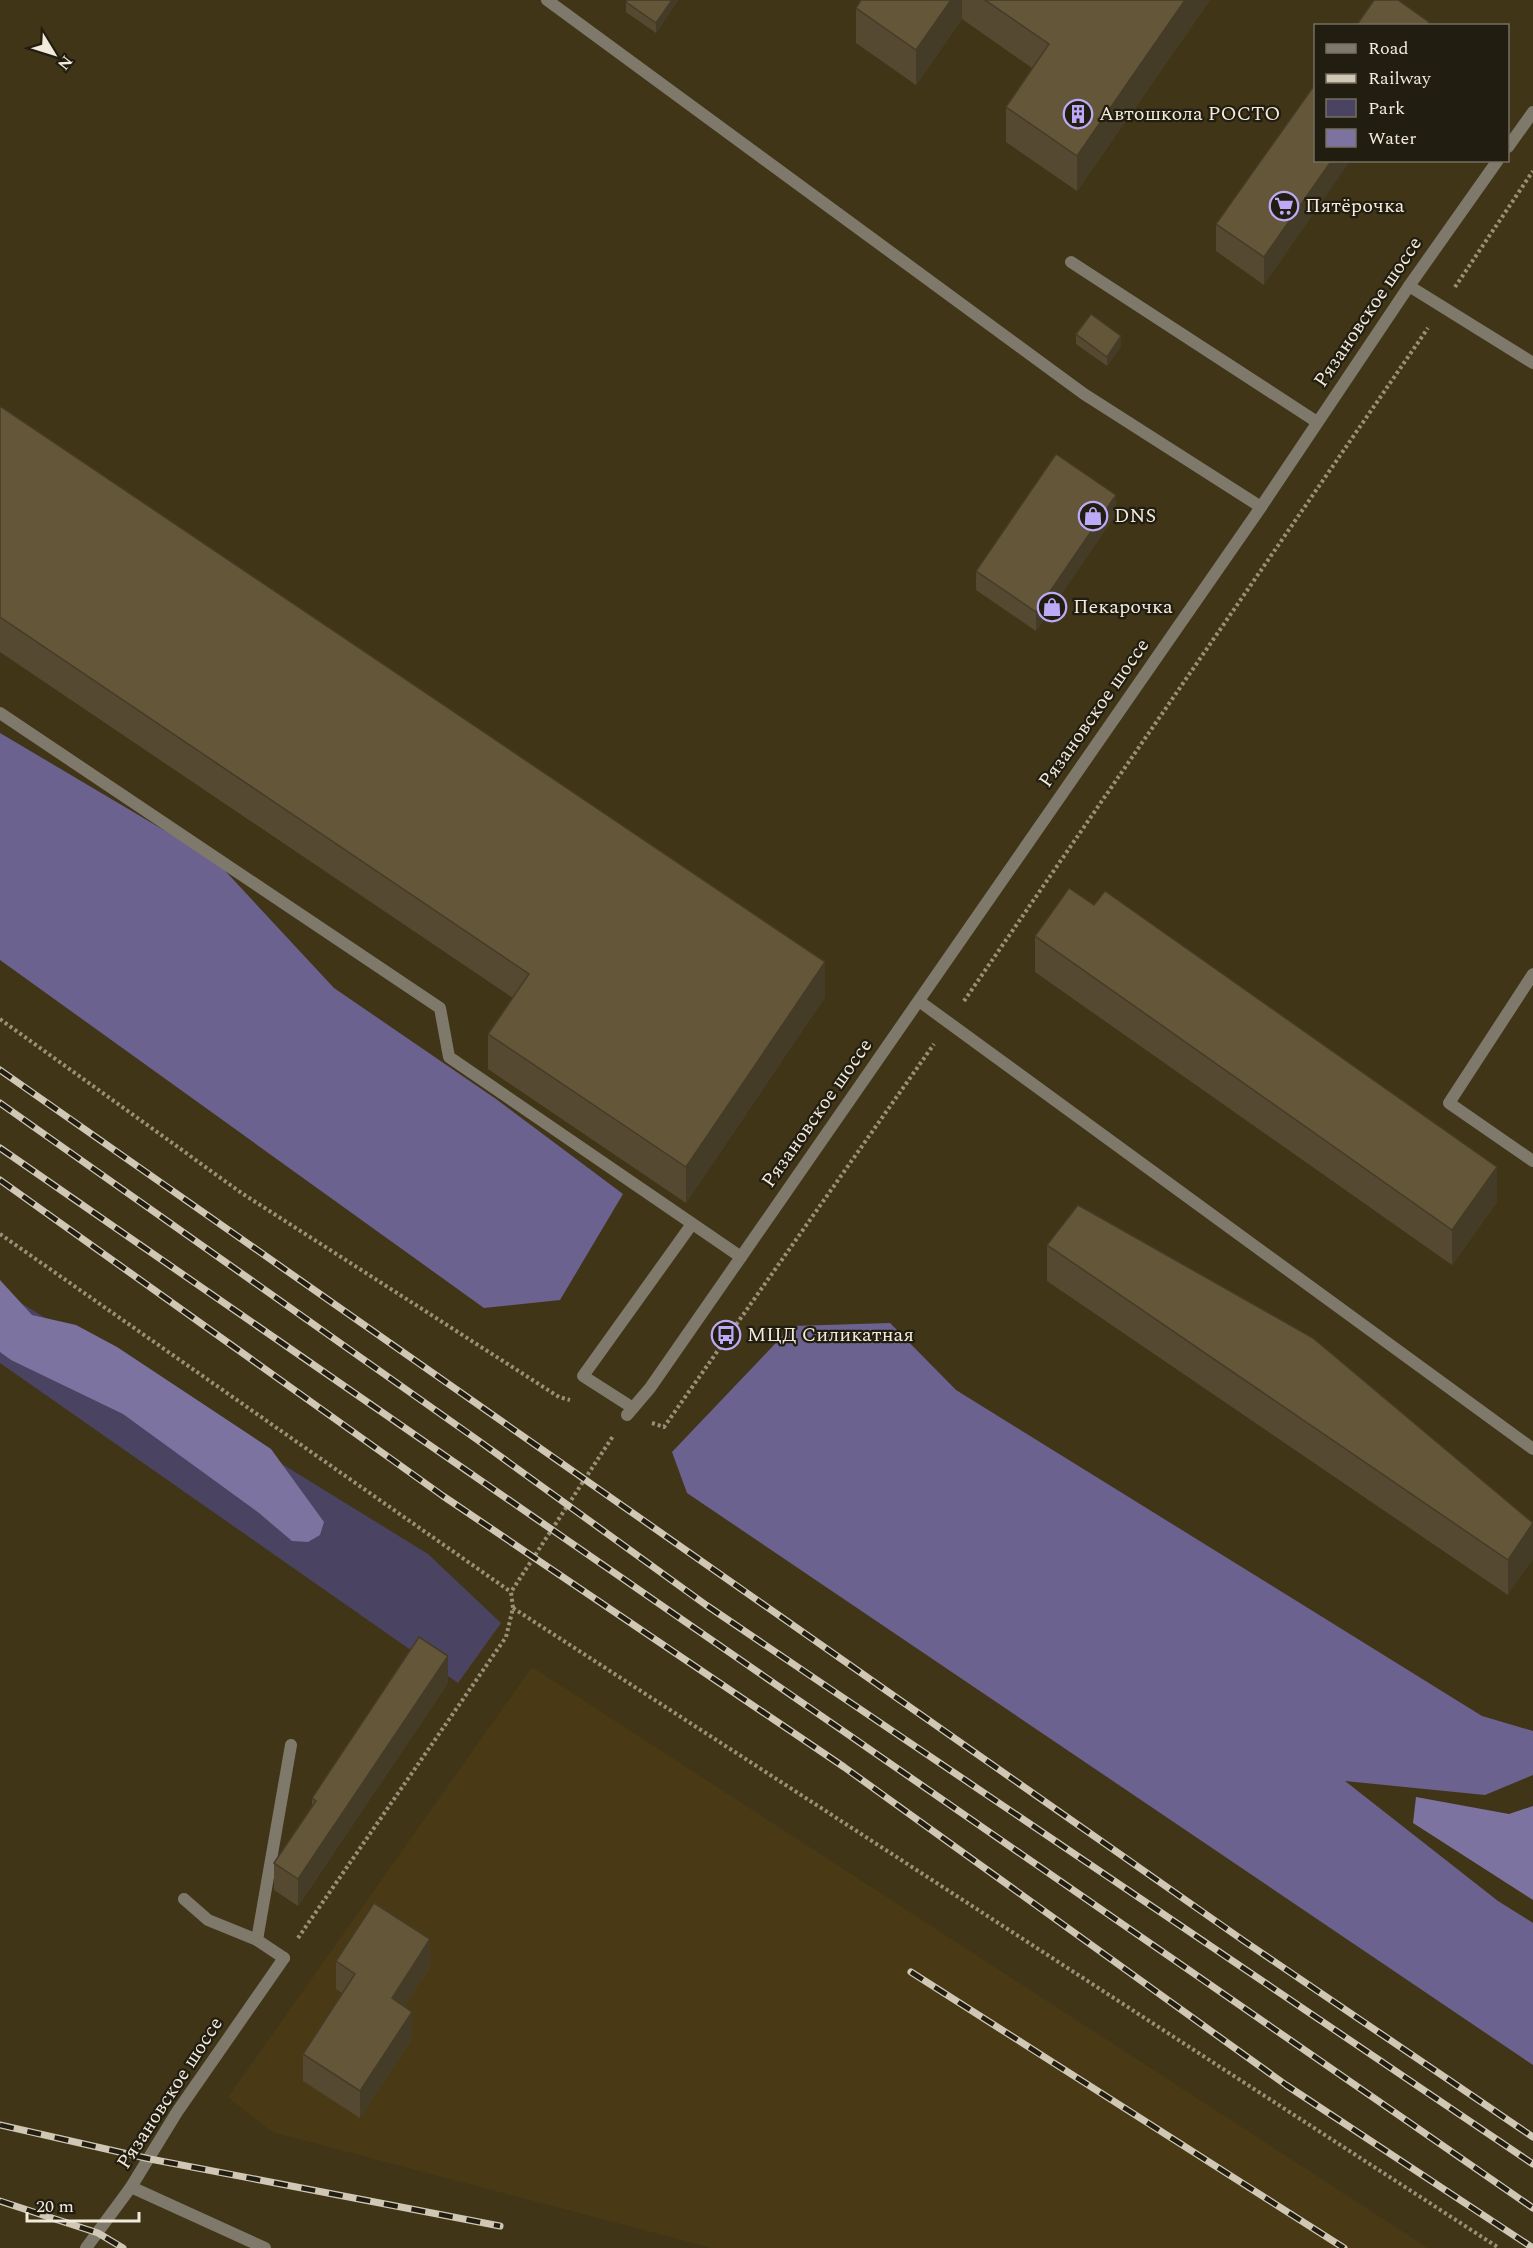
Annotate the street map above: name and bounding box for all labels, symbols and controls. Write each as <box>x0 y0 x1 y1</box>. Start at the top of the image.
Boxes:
north arrow <box>24 24 84 84</box>
legend <box>1314 24 1509 162</box>
text: Road <box>1368 35 1409 62</box>
text: N <box>52 50 79 75</box>
text: Railway <box>1368 65 1432 92</box>
text: Park <box>1368 95 1405 122</box>
building icon: Автошкола РОСТО <box>1062 98 1094 130</box>
place label: Автошкола РОСТО <box>1099 99 1280 129</box>
text: Water <box>1368 125 1416 152</box>
supermarket icon: Пятёрочка <box>1268 190 1300 222</box>
place label: Пятёрочка <box>1305 191 1405 221</box>
street label: Рязановское шоссе <box>1306 231 1430 393</box>
shop icon: DNS <box>1077 500 1109 532</box>
place label: DNS <box>1114 501 1156 531</box>
shop icon: Пекарочка <box>1036 591 1068 623</box>
place label: Пекарочка <box>1073 592 1173 622</box>
street label: Рязановское шоссе <box>1031 632 1157 794</box>
street label: Рязановское шоссе <box>754 1032 880 1194</box>
bus stop icon: МЦД Силикатная <box>710 1319 742 1351</box>
place label: МЦД Силикатная <box>747 1320 914 1350</box>
street label: Рязановское шоссе <box>109 2011 231 2175</box>
scale bar <box>27 2185 140 2223</box>
text: 20 m <box>36 2193 74 2220</box>

